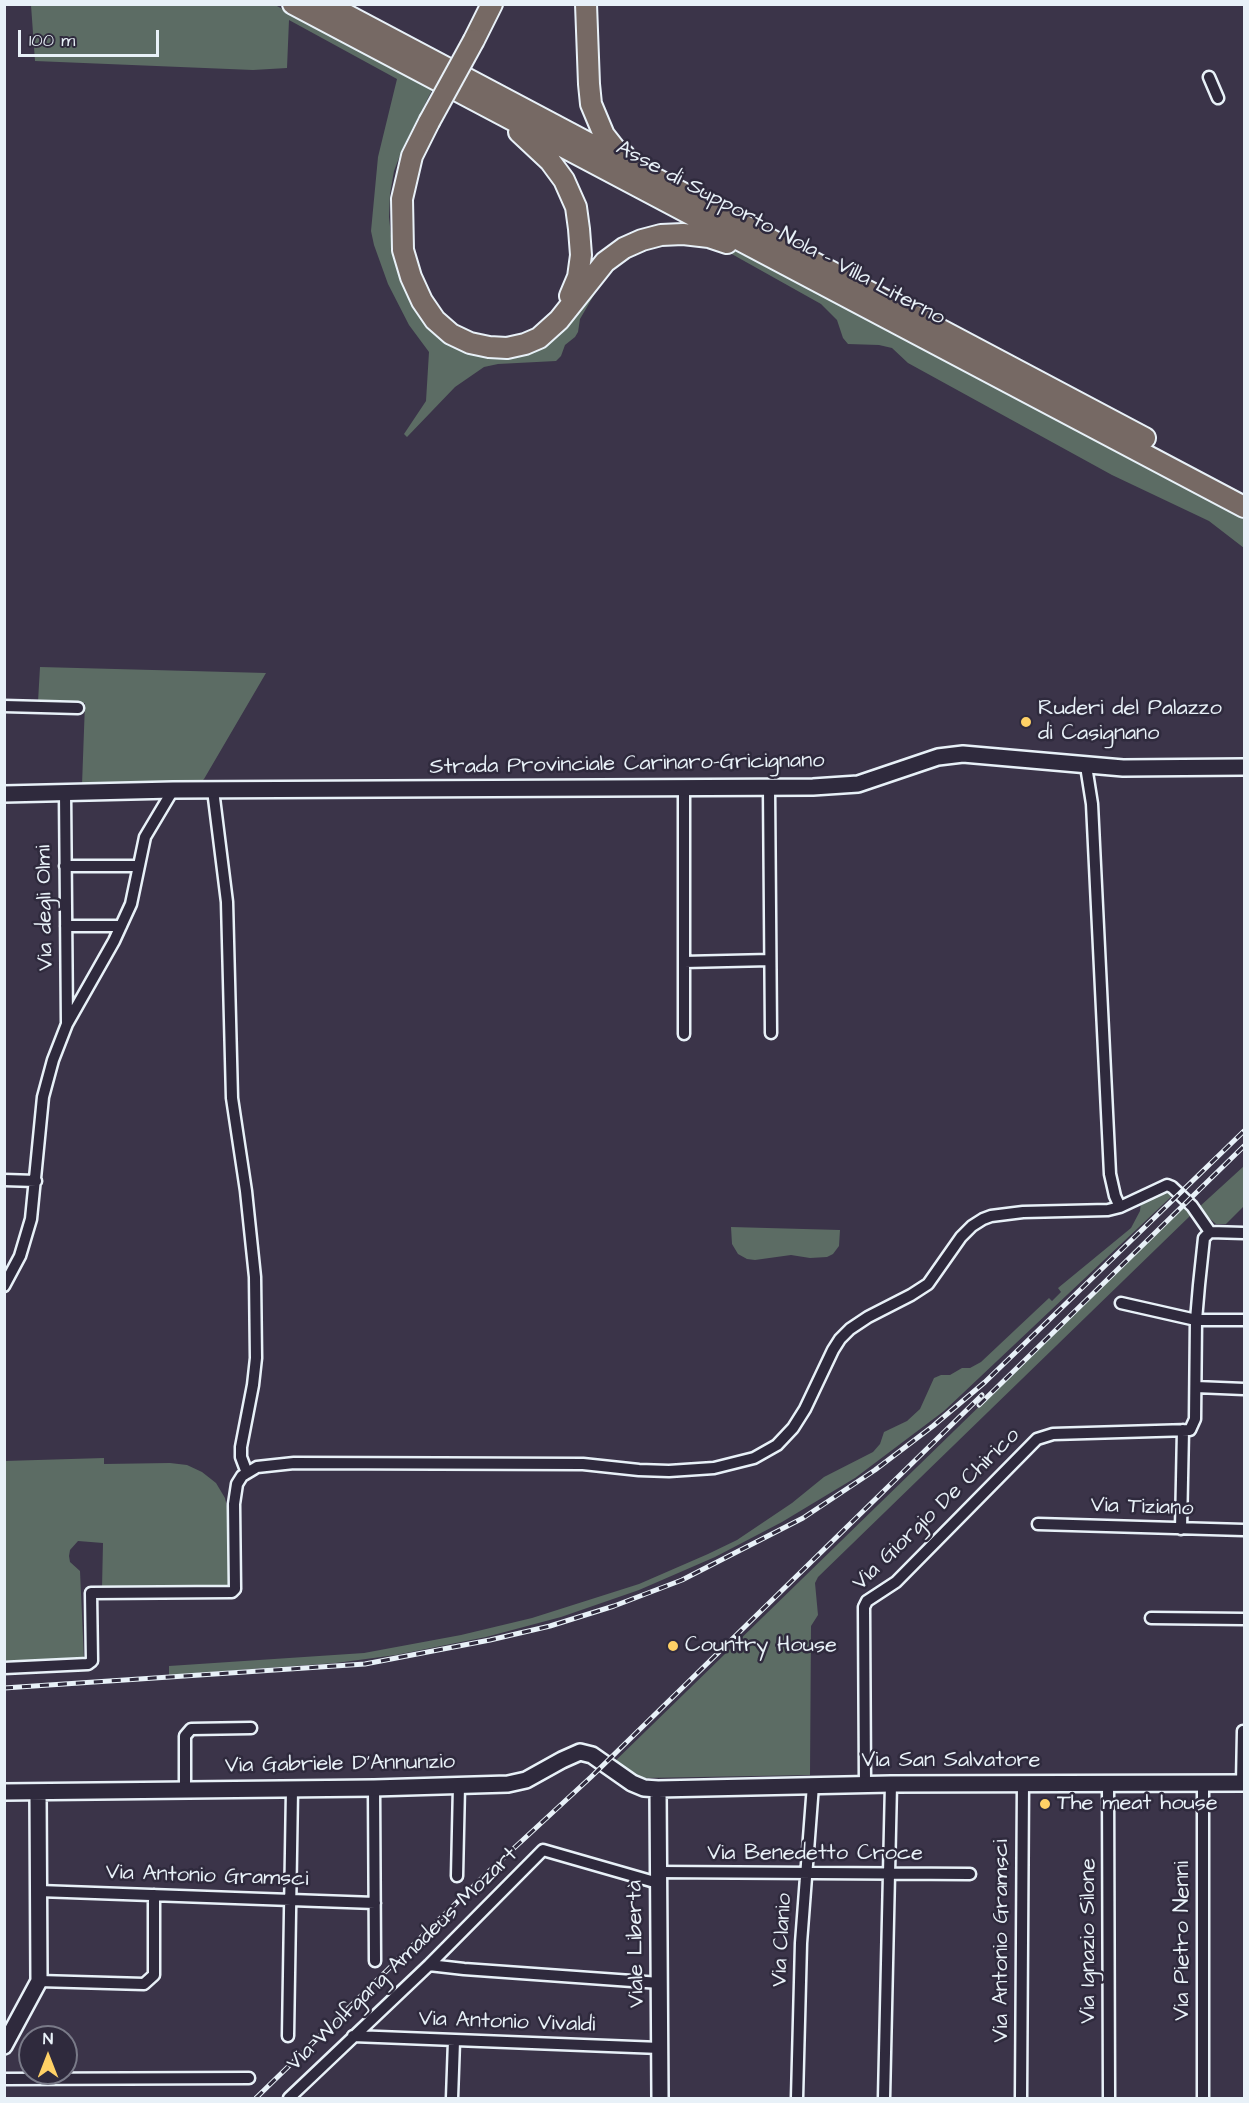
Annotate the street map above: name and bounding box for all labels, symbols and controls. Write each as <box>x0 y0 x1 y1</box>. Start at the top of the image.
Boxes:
scale bar <box>21 18 162 56</box>
text: 100 m <box>29 28 75 53</box>
street label: Asse di Supporto Nola - Villa Literno <box>611 136 949 332</box>
place label: Ruderi del Palazzo di Casignano <box>1038 696 1222 748</box>
marker: Ruderi del Palazzo di Casignano <box>1019 715 1033 729</box>
street label: Strada Provinciale Carinaro-Gricignano <box>429 748 825 782</box>
street label: Via degli Olmi <box>32 845 60 971</box>
street label: Via Giorgio De Chirico <box>848 1423 1026 1597</box>
street label: Via Tiziano <box>1090 1493 1194 1523</box>
place label: Country House <box>685 1633 837 1659</box>
marker: Country House <box>666 1639 680 1653</box>
street label: Via San Salvatore <box>862 1748 1040 1774</box>
street label: Via Gabriele D'Annunzio <box>225 1750 455 1780</box>
place label: The meat house <box>1057 1791 1218 1817</box>
marker: The meat house <box>1038 1797 1052 1811</box>
street label: Via Antonio Gramsci <box>989 1840 1015 2042</box>
street label: Via Benedetto Croce <box>707 1841 923 1867</box>
street label: Via Wolfgang Amadeus Mozart <box>282 1843 524 2077</box>
street label: Via Ignazio Silone <box>1076 1858 1102 2024</box>
street label: Via Antonio Gramsci <box>105 1860 309 1894</box>
street label: Via Pietro Nenni <box>1170 1861 1196 2021</box>
street label: Viale Libertà <box>623 1880 651 2008</box>
street label: Via Clanio <box>767 1892 799 1988</box>
street label: Via Antonio Vivaldi <box>418 2007 596 2039</box>
north arrow <box>18 2025 78 2085</box>
text: N <box>43 2028 53 2050</box>

